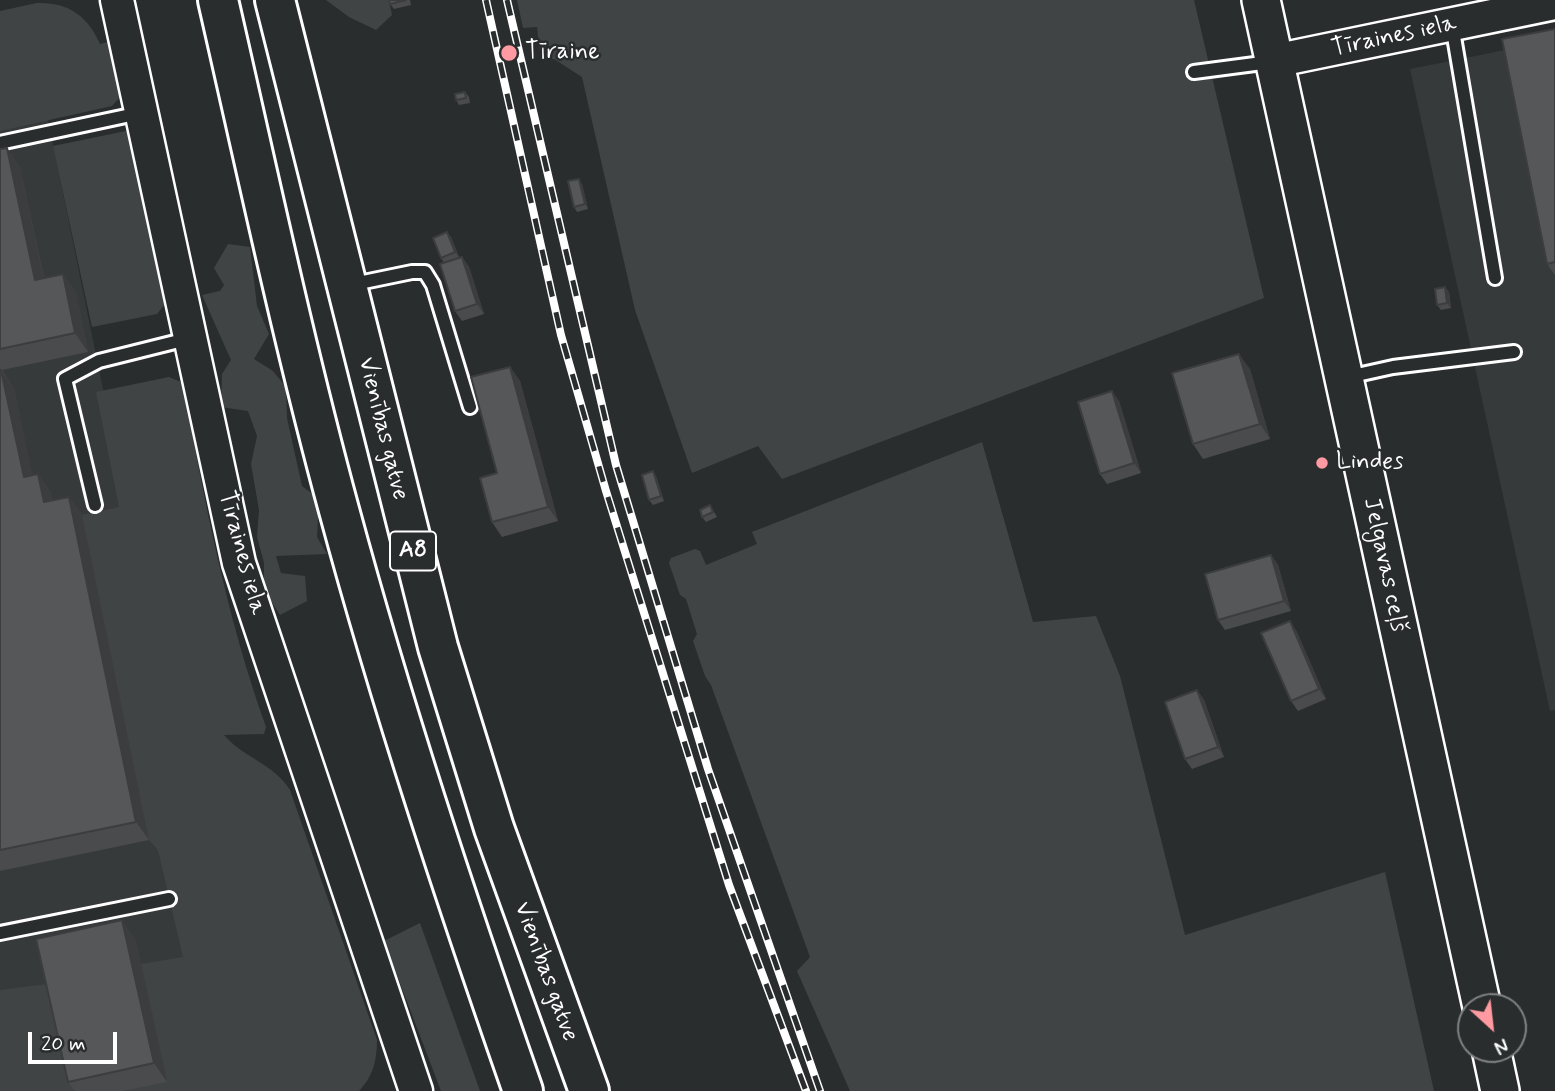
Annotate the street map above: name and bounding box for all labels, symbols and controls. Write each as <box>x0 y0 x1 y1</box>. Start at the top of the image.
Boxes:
street label: Tīraines iela <box>1329 10 1459 64</box>
place label: Tīraine <box>525 39 600 67</box>
marker: Tīraine <box>499 43 519 63</box>
street label: Vienības gatve <box>350 355 414 503</box>
place label: Lindes <box>1336 449 1404 477</box>
marker: Lindes <box>1314 455 1330 471</box>
street label: Tīraines iela <box>211 488 271 618</box>
street label: Jelgavas ceļš <box>1356 495 1412 635</box>
road number: A8 <box>390 531 436 570</box>
street label: Vienības gatve <box>506 898 584 1046</box>
north arrow <box>1457 993 1527 1063</box>
scale bar <box>32 1018 121 1062</box>
text: 20 m <box>41 1030 86 1058</box>
text: N <box>1490 1031 1512 1059</box>

